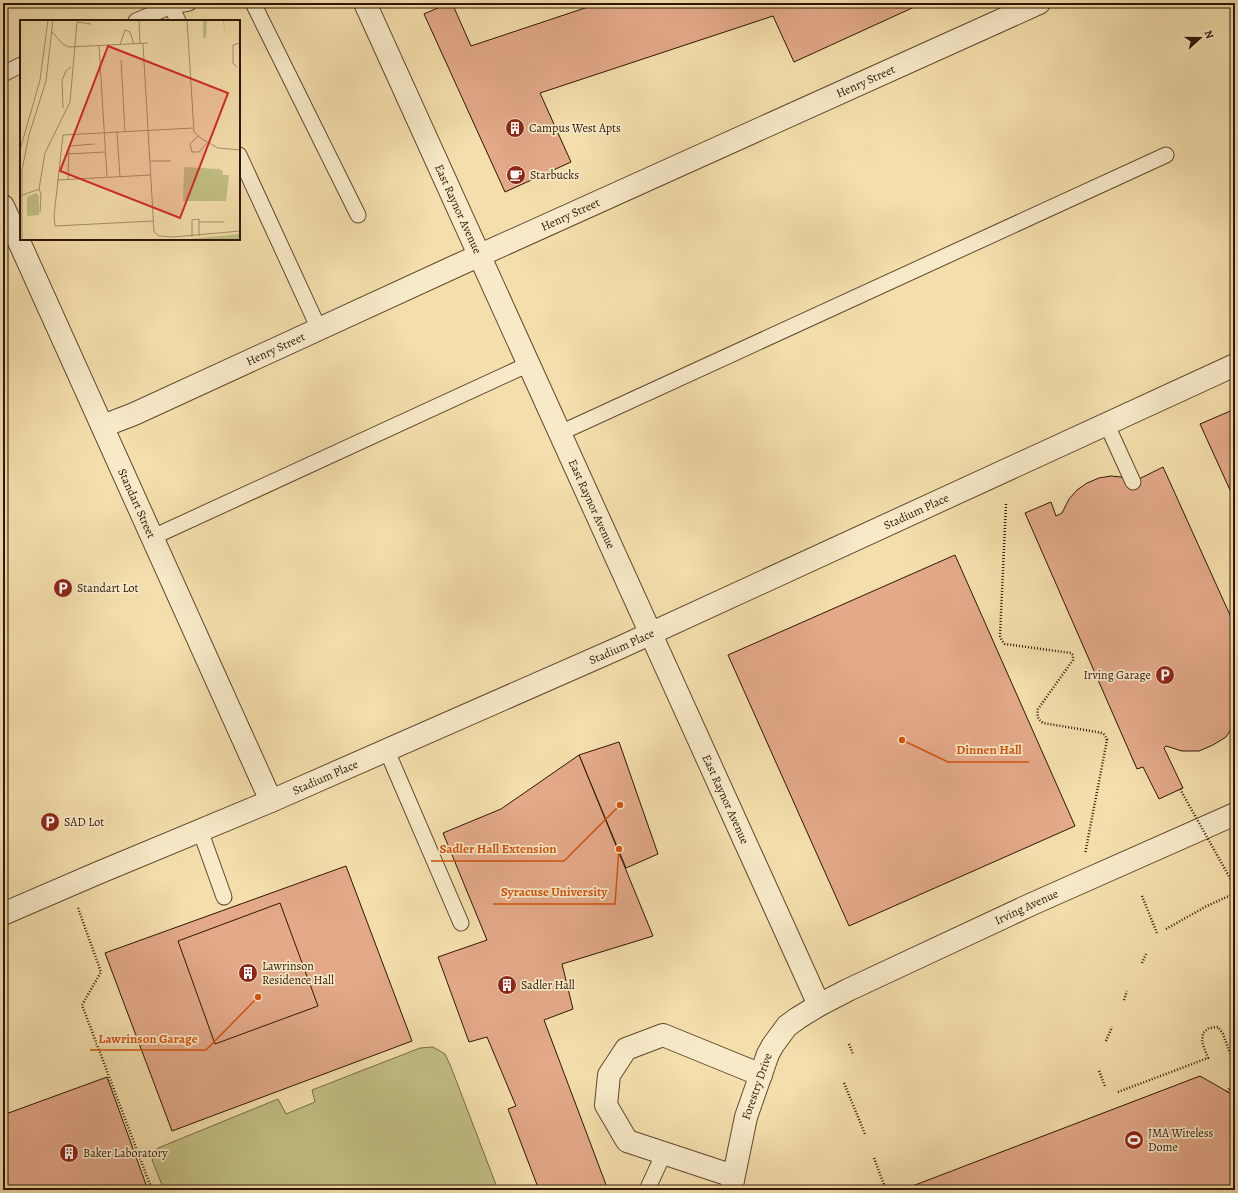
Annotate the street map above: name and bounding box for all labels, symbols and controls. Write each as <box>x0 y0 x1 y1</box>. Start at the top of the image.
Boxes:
north arrow <box>1180 18 1220 58</box>
inset map <box>20 20 240 240</box>
text: N <box>1200 28 1217 41</box>
street label: Henry Street <box>834 61 898 101</box>
building icon: Campus West Apts <box>504 117 526 139</box>
place label: Campus West Apts <box>529 120 621 136</box>
street label: East Raynor Avenue <box>431 161 486 256</box>
cafe icon: Starbucks <box>505 164 527 186</box>
place label: Starbucks <box>530 167 579 183</box>
street label: Henry Street <box>538 194 602 235</box>
street label: Henry Street <box>244 329 307 369</box>
street label: East Raynor Avenue <box>565 457 619 551</box>
street label: Standart Street <box>114 466 160 541</box>
street label: Stadium Place <box>881 490 951 533</box>
parking icon: Standart Lot <box>52 577 74 599</box>
place label: Standart Lot <box>77 580 139 596</box>
street label: Stadium Place <box>586 625 657 668</box>
parking icon: Irving Garage <box>1154 664 1176 686</box>
place label: Irving Garage <box>1083 667 1151 683</box>
callout: Dinnen Hall <box>948 737 1029 762</box>
text: Dinnen Hall <box>956 741 1022 758</box>
street label: East Raynor Avenue <box>698 752 753 846</box>
street label: Stadium Place <box>290 756 360 799</box>
parking icon: SAD Lot <box>39 811 61 833</box>
place label: SAD Lot <box>64 814 104 830</box>
callout: Sadler Hall Extension <box>431 836 564 861</box>
text: Sadler Hall Extension <box>440 840 557 857</box>
callout: Syracuse University <box>493 879 615 904</box>
text: Syracuse University <box>501 883 608 900</box>
street label: Irving Avenue <box>992 885 1061 928</box>
place label: Lawrinson Residence Hall <box>262 958 334 988</box>
building icon: Lawrinson Residence Hall <box>237 962 259 984</box>
building icon: Sadler Hall <box>496 974 518 996</box>
place label: Sadler Hall <box>521 977 575 993</box>
callout: Lawrinson Garage <box>90 1025 206 1050</box>
text: Lawrinson Garage <box>98 1030 198 1047</box>
street label: Forestry Drive <box>738 1051 776 1122</box>
place label: JMA Wireless Dome <box>1148 1125 1214 1155</box>
sports icon: JMA Wireless Dome <box>1123 1129 1145 1151</box>
building icon: Baker Laboratory <box>58 1142 80 1164</box>
place label: Baker Laboratory <box>83 1145 168 1161</box>

